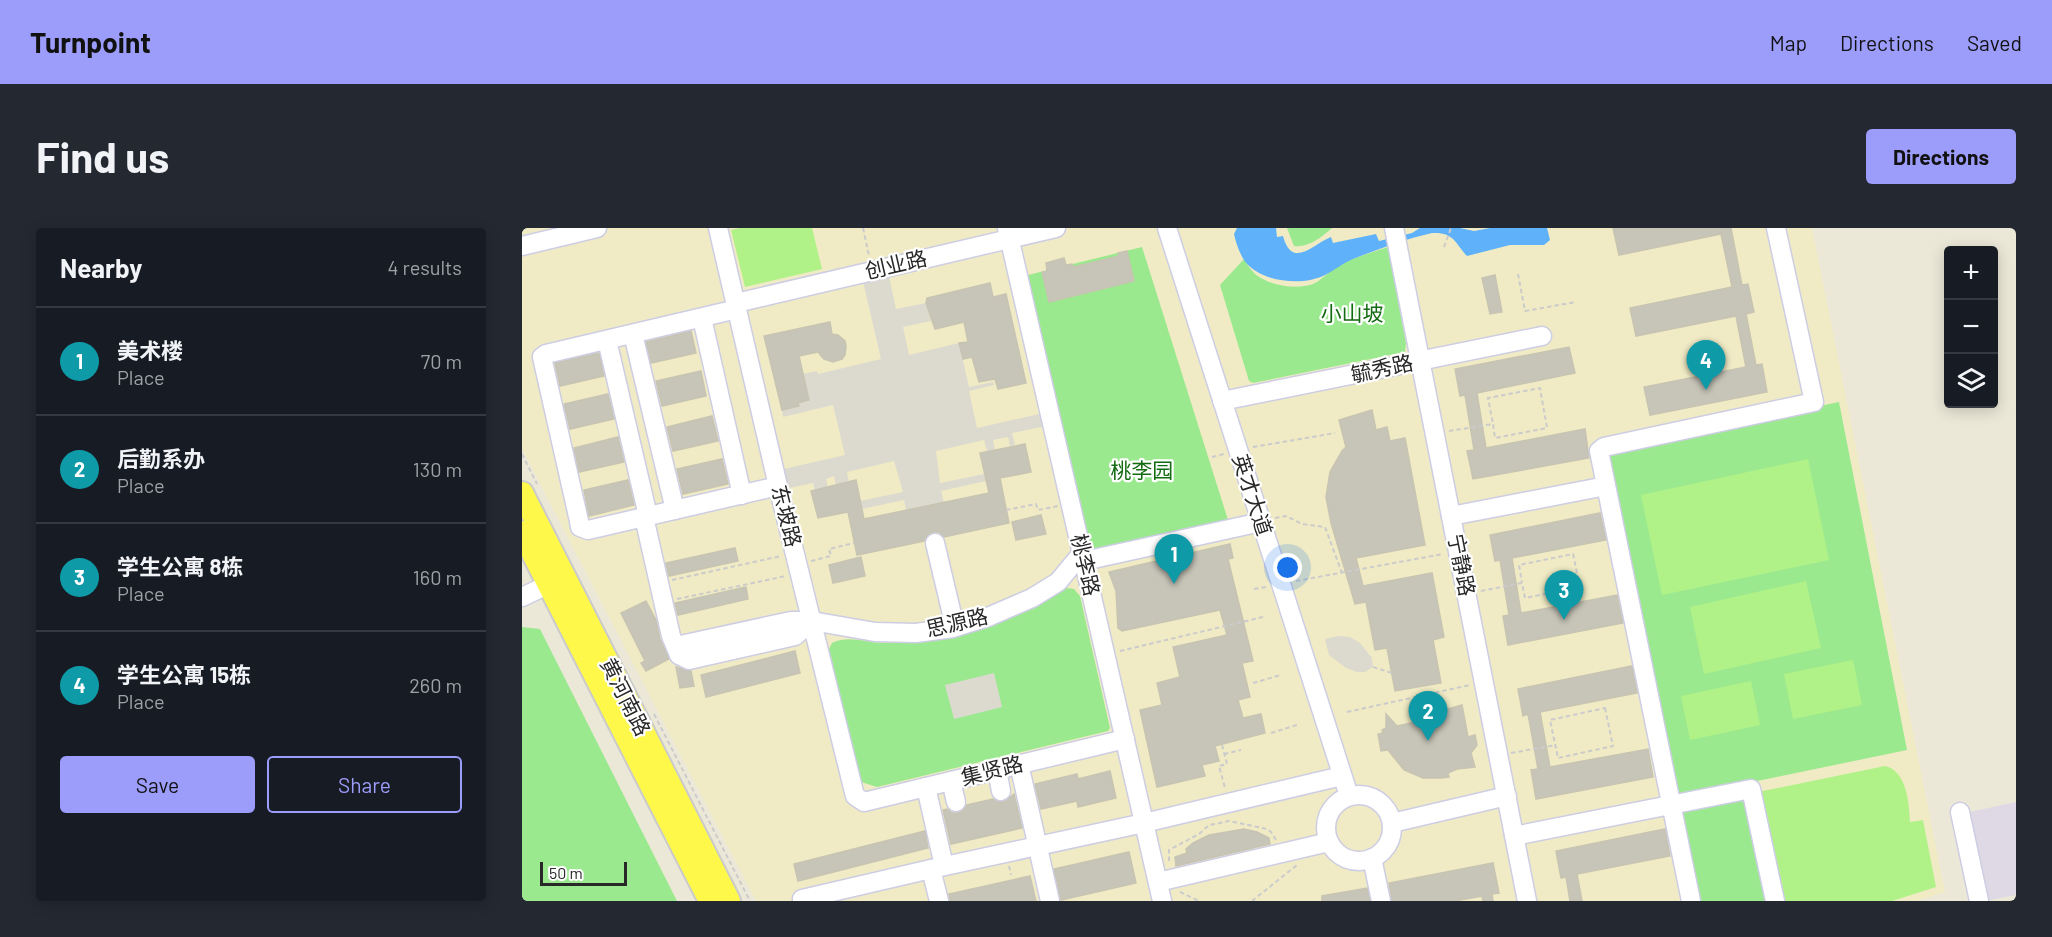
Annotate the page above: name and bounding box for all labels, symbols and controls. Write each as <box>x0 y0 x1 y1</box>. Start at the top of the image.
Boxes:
text: Turnpoint <box>30 25 151 59</box>
text: Map <box>1770 30 1807 55</box>
text: Directions <box>1840 30 1934 55</box>
text: Saved <box>1967 30 2022 55</box>
button: Directions <box>1866 129 2016 184</box>
text: Find us <box>36 131 169 181</box>
street label: 创业路 <box>862 244 929 283</box>
map controls <box>1944 246 1998 408</box>
button: + <box>1944 246 1998 300</box>
text: Nearby <box>60 252 142 283</box>
text: 4 results <box>387 255 462 279</box>
park label: 小山坡 <box>1321 300 1384 325</box>
button: − <box>1944 300 1998 354</box>
text: 美术楼 <box>117 337 183 363</box>
pin: 4 <box>1686 340 1726 390</box>
text: 1 <box>76 349 83 373</box>
text: 70 m <box>421 349 462 373</box>
street label: 毓秀路 <box>1348 349 1415 386</box>
button: layers <box>1944 354 1998 408</box>
text: Place <box>117 365 165 389</box>
text: 后勤系办 <box>117 445 205 471</box>
street label: 英才大道 <box>1229 451 1278 538</box>
text: 2 <box>74 457 85 481</box>
text: 130 m <box>413 457 462 481</box>
park label: 桃李园 <box>1111 457 1174 482</box>
text: Place <box>117 473 165 497</box>
street label: 东坡路 <box>768 482 807 549</box>
street label: 桃李路 <box>1067 531 1106 598</box>
street label: 宁静路 <box>1444 531 1481 598</box>
pin: 1 <box>1154 534 1194 584</box>
text: 学生公寓 8栋 <box>117 553 243 579</box>
your location <box>1273 553 1302 582</box>
text: 3 <box>74 565 85 589</box>
text: 160 m <box>413 565 462 589</box>
pin: 3 <box>1544 570 1584 620</box>
text: Place <box>117 581 165 605</box>
street label: 思源路 <box>923 602 990 641</box>
street label: 黄河南路 <box>596 653 657 739</box>
text: 学生公寓 15栋 <box>117 661 251 687</box>
text: 4 <box>73 673 86 697</box>
text: 260 m <box>409 673 462 697</box>
text: Place <box>117 689 165 713</box>
pin: 2 <box>1408 692 1448 741</box>
street label: 集贤路 <box>958 750 1025 789</box>
button: Save <box>60 756 255 813</box>
button: Share <box>267 756 462 813</box>
scale bar <box>540 859 627 886</box>
text: 50 m <box>549 863 583 882</box>

